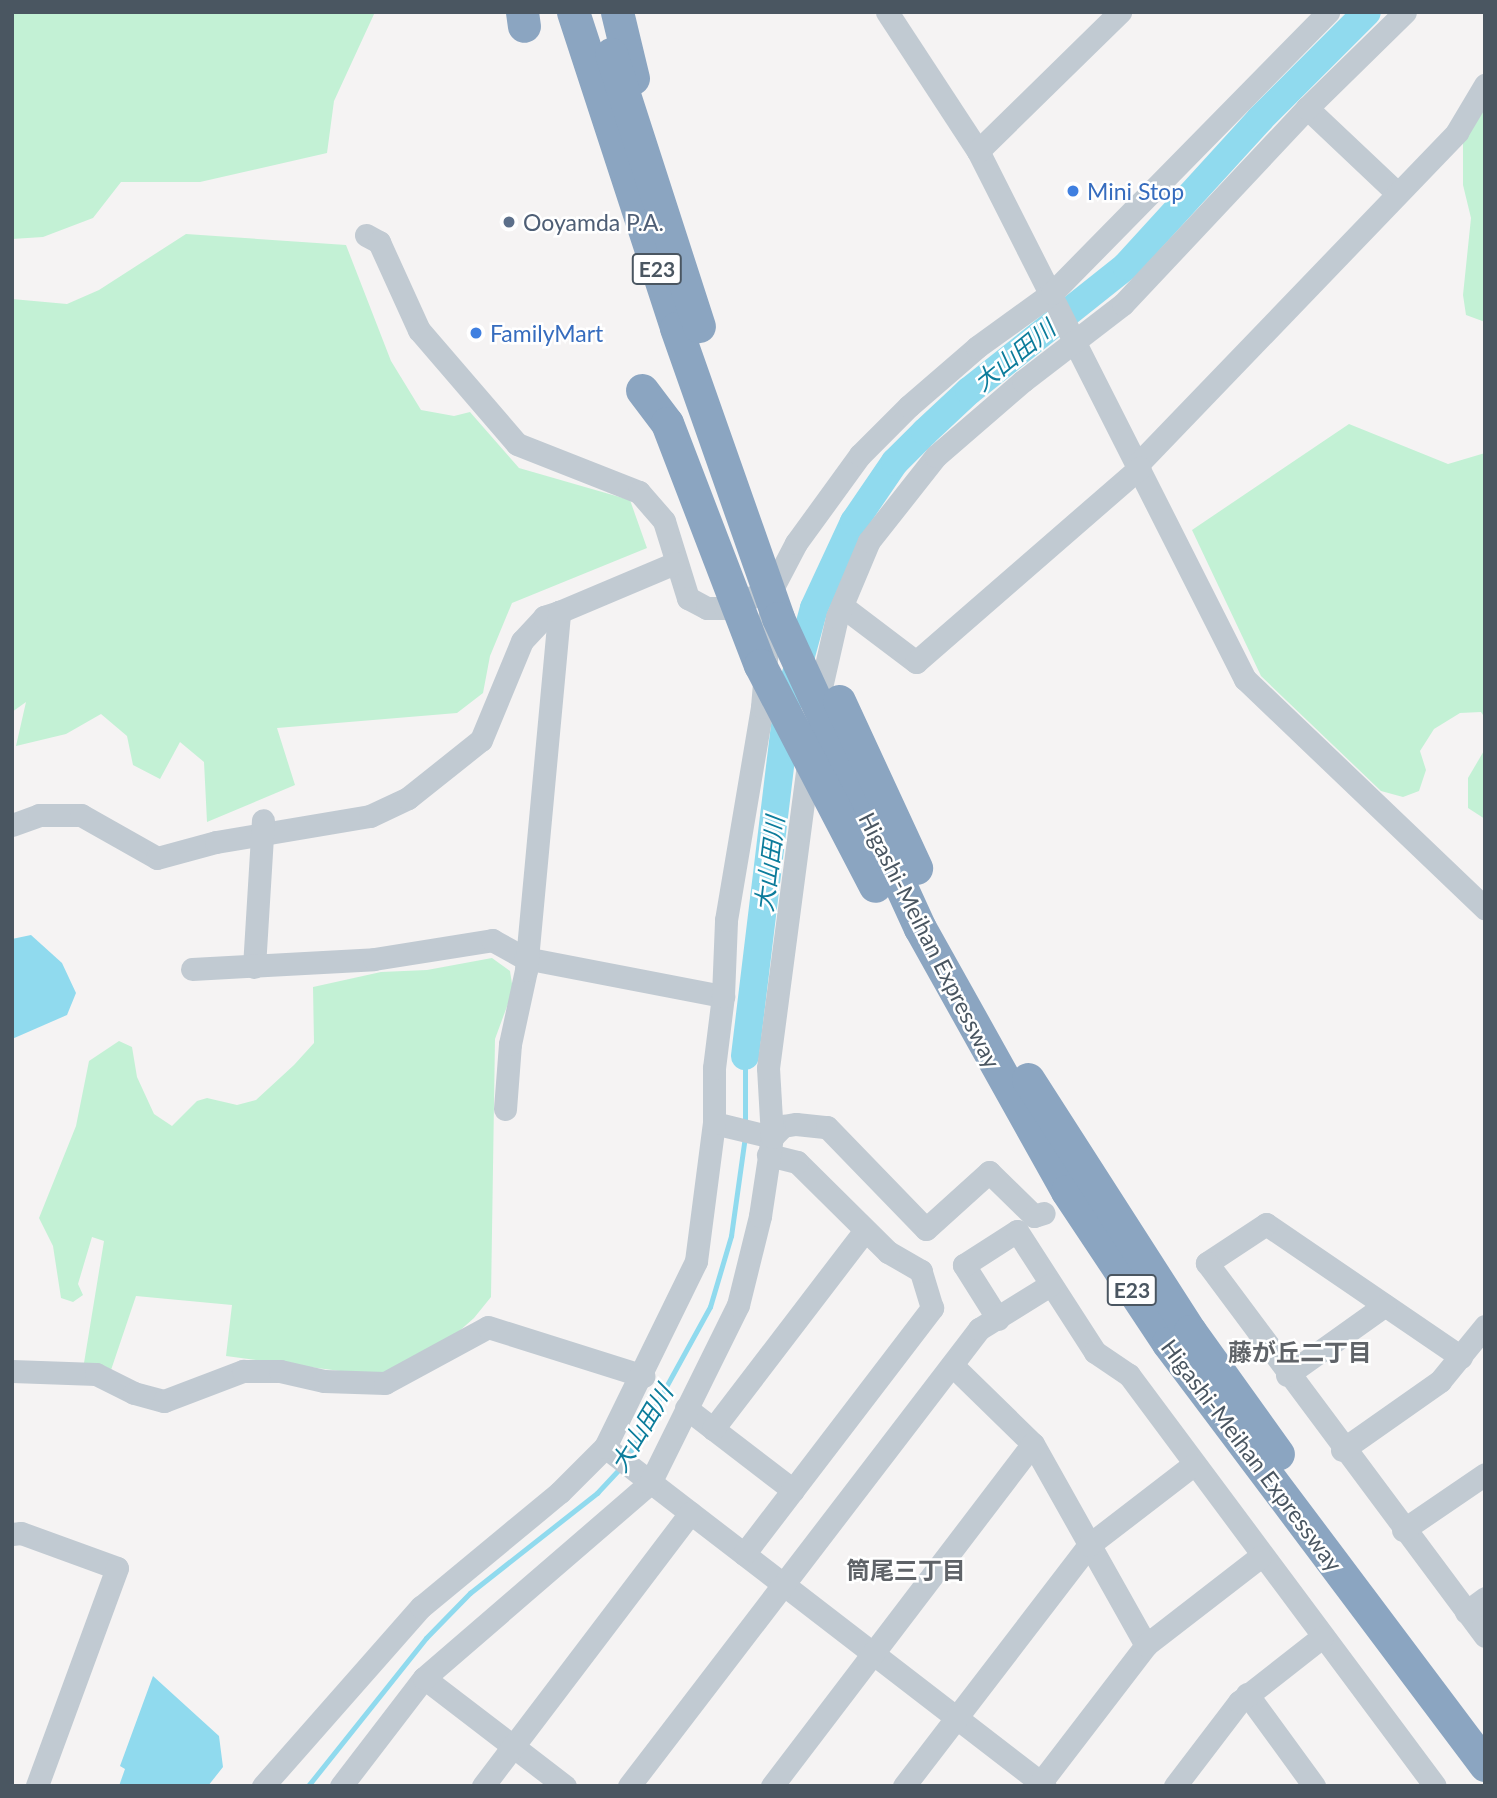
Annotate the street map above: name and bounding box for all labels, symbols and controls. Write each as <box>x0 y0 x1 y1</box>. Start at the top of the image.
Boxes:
place label: Mini Stop <box>1087 177 1184 205</box>
marker: Mini Stop <box>1065 183 1081 199</box>
place label: Ooyamda P.A. <box>523 208 664 236</box>
marker: Ooyamda P.A. <box>501 214 517 230</box>
road number: E23 <box>631 252 683 286</box>
water label: 大山田川 <box>968 314 1060 396</box>
place label: FamilyMart <box>490 319 603 347</box>
marker: FamilyMart <box>468 325 484 341</box>
street label: Higashi-Meihan Expressway <box>853 808 1007 1072</box>
water label: 大山田川 <box>749 815 789 913</box>
road number: E23 <box>1106 1272 1158 1308</box>
street label: Higashi-Meihan Expressway <box>1156 1334 1348 1576</box>
district label: 藤が丘二丁目 <box>1228 1338 1372 1366</box>
water label: 大山田川 <box>604 1379 678 1477</box>
district label: 筒尾三丁目 <box>846 1556 966 1584</box>

